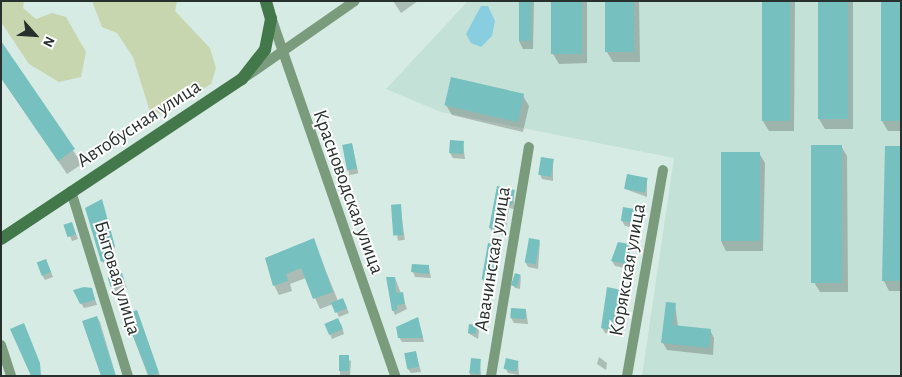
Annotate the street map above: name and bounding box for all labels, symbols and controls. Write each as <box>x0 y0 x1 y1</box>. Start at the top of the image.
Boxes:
north arrow <box>10 10 60 60</box>
text: N <box>40 34 57 49</box>
street label: Автобусная улица <box>72 75 206 173</box>
street label: Красноводская улица <box>307 106 389 278</box>
street label: Авачинская улица <box>470 185 516 333</box>
street label: Корякская улица <box>605 202 651 338</box>
street label: Бытовая улица <box>88 218 146 338</box>

